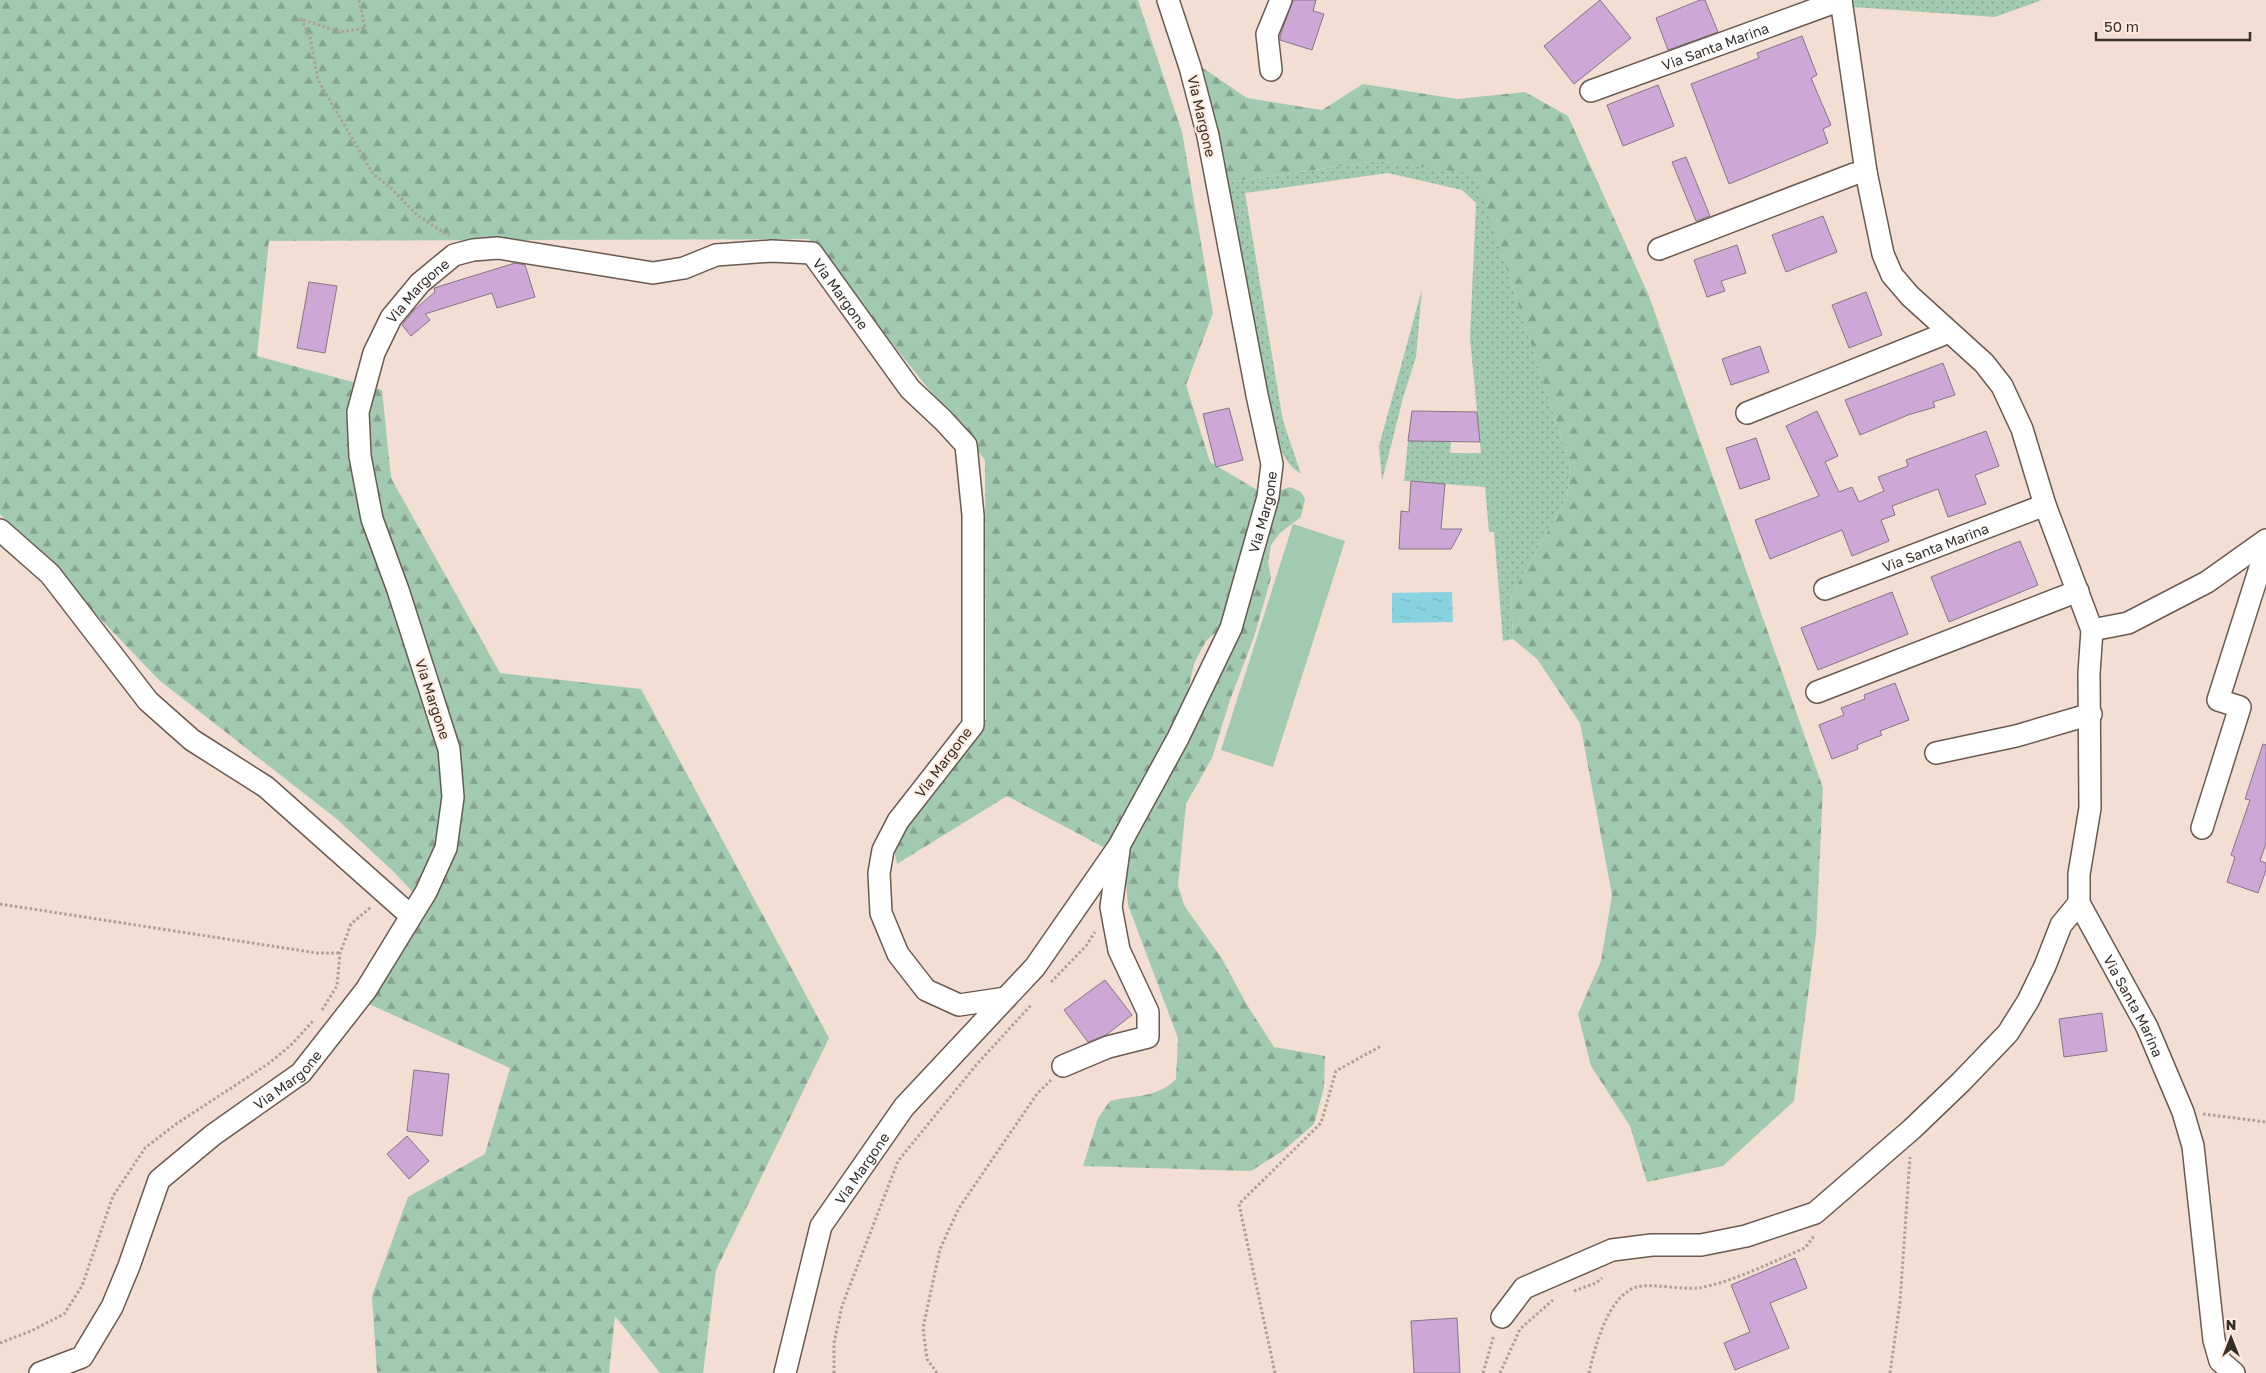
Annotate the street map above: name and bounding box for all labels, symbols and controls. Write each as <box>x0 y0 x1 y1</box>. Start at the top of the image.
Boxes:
scale bar <box>2096 10 2250 42</box>
text: 50 m <box>2104 17 2139 35</box>
street label: Via Santa Marina <box>1659 19 1771 73</box>
street label: Via Margone <box>1184 73 1220 159</box>
street label: Via Margone <box>382 254 452 326</box>
street label: Via Margone <box>810 255 872 332</box>
street label: Via Margone <box>1244 470 1280 555</box>
street label: Via Santa Marina <box>1880 519 1991 575</box>
street label: Via Margone <box>412 657 454 741</box>
street label: Via Margone <box>911 724 975 800</box>
street label: Via Santa Marina <box>2100 952 2167 1059</box>
street label: Via Margone <box>250 1046 324 1112</box>
street label: Via Margone <box>831 1129 892 1207</box>
north arrow <box>2206 1313 2256 1363</box>
text: N <box>2226 1316 2236 1333</box>

